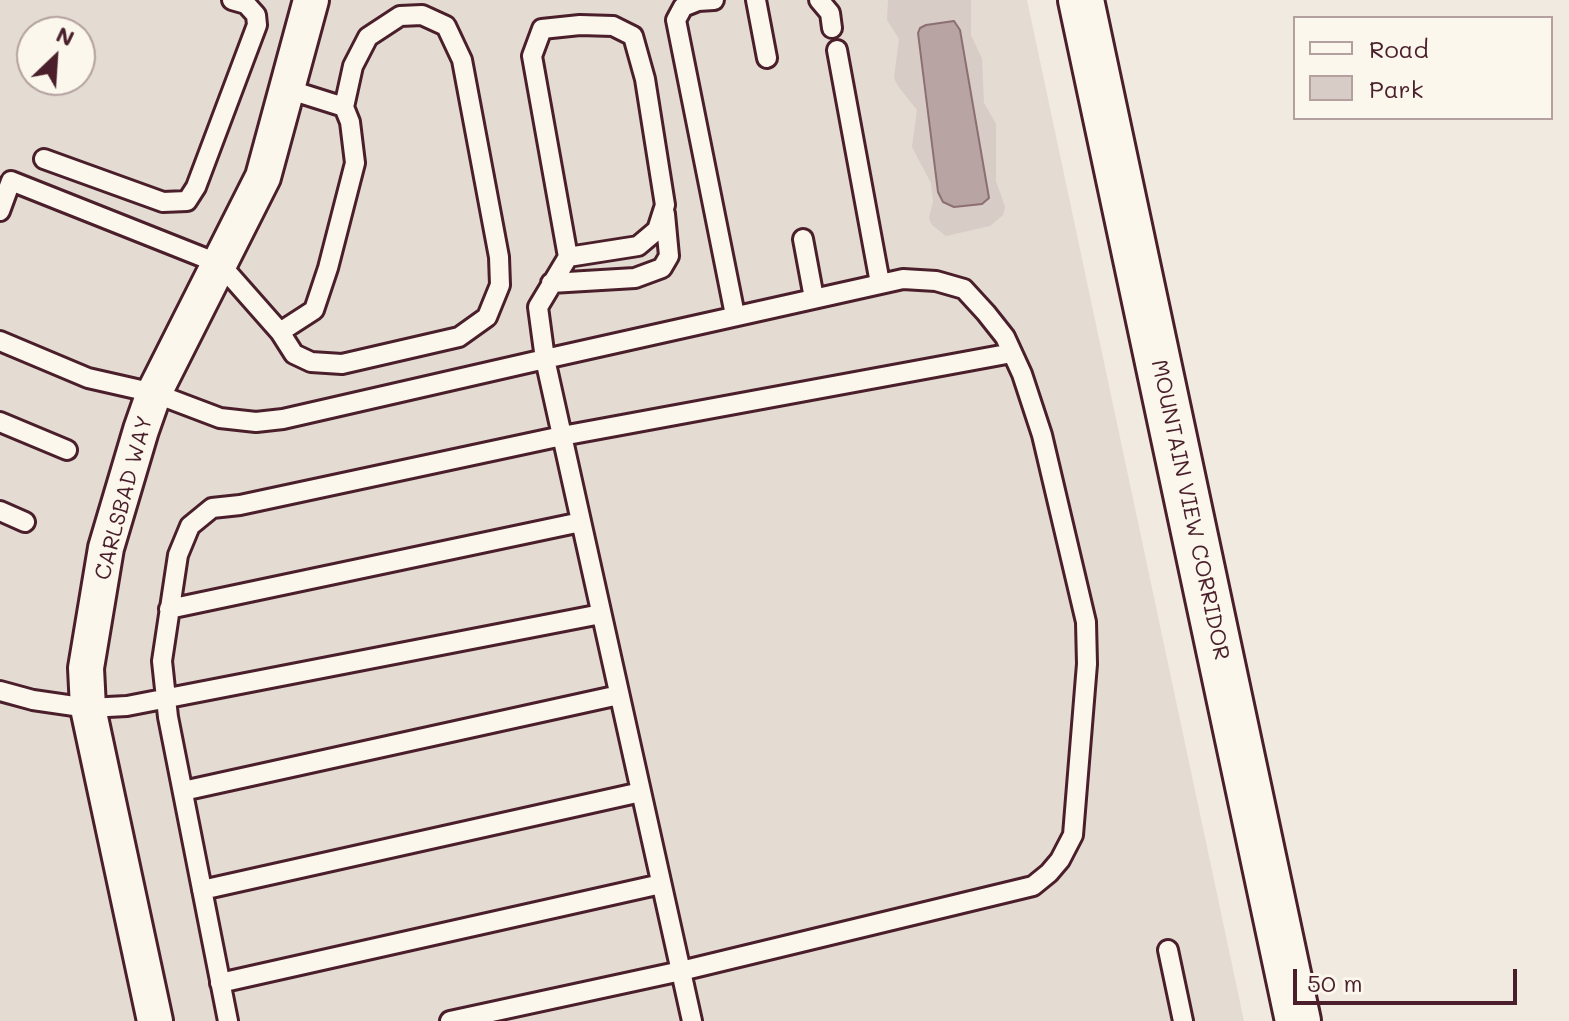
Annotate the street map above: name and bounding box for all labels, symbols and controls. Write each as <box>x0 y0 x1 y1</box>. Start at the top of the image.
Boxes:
north arrow <box>16 16 96 96</box>
legend <box>1293 16 1553 120</box>
text: N <box>52 19 79 52</box>
text: Road <box>1369 33 1429 64</box>
text: Park <box>1369 73 1423 104</box>
street label: MOUNTAIN VIEW CORRIDOR <box>1145 357 1235 663</box>
street label: CARLSBAD WAY <box>89 413 159 583</box>
scale bar <box>1297 953 1521 1003</box>
text: 50 m <box>1307 967 1363 998</box>

